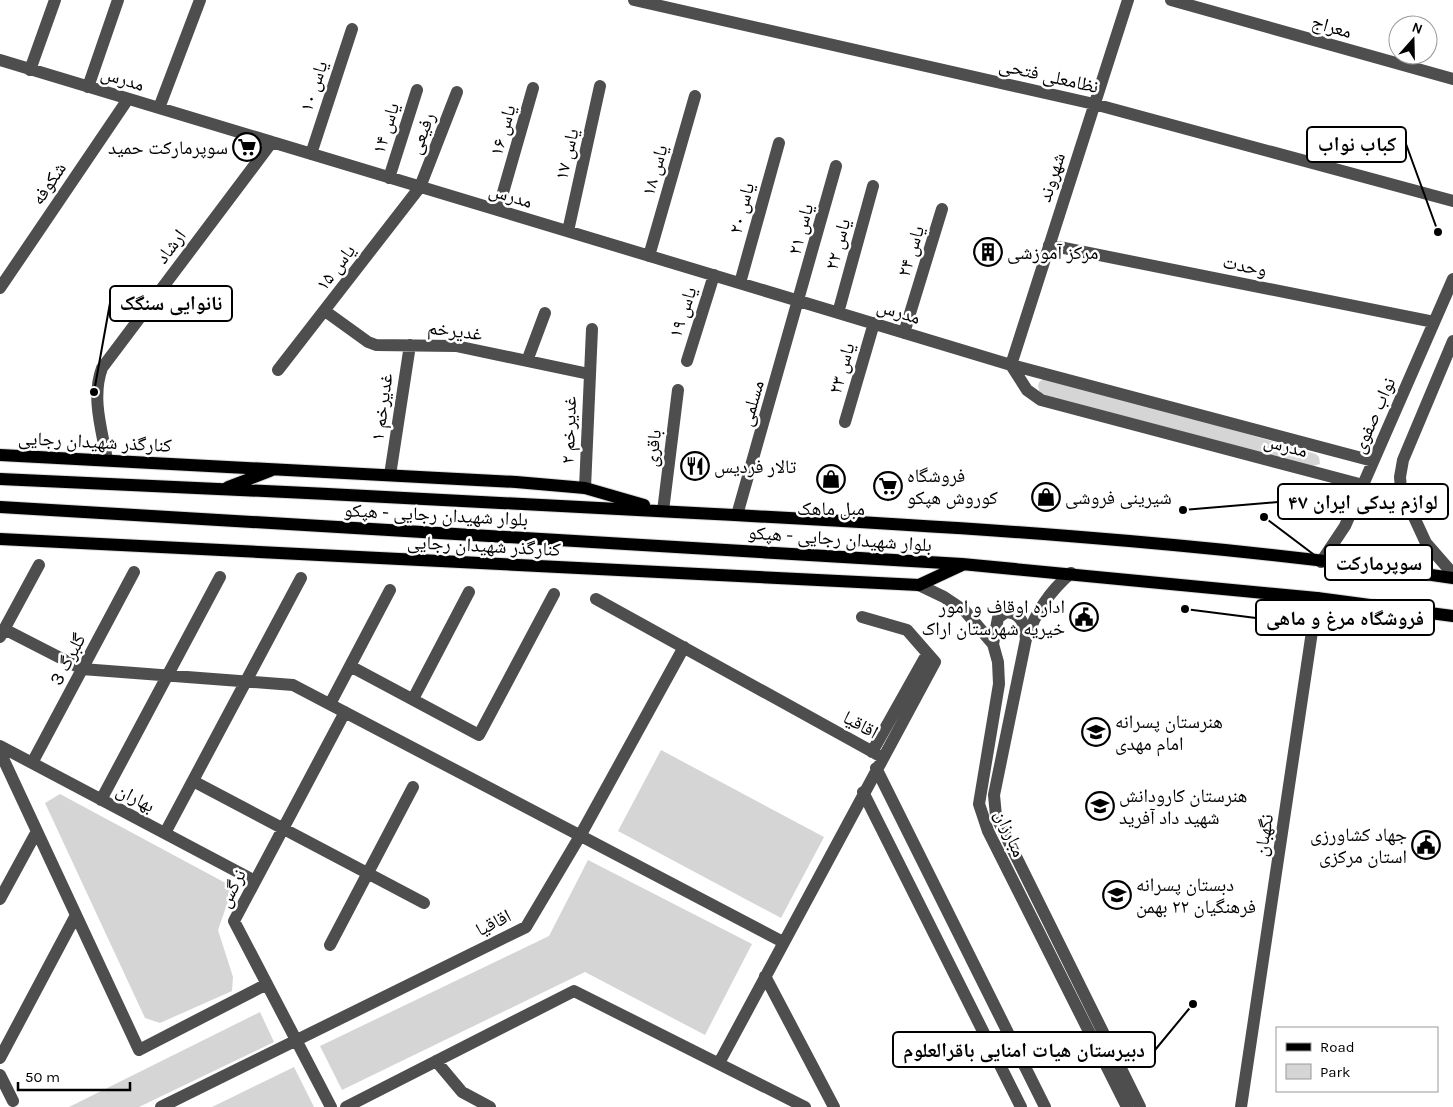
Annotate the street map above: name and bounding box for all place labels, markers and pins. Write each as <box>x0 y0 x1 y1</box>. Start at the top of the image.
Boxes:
callout: کباب نواب <box>1307 127 1406 162</box>
supermarket icon: سوپرمارکت حمید <box>232 132 262 162</box>
place label: سوپرمارکت حمید <box>108 137 228 159</box>
building icon: مرکز آموزشی <box>973 237 1003 267</box>
place label: مرکز آموزشی <box>1007 242 1098 264</box>
callout: نانوایی سنگک <box>110 286 232 321</box>
restaurant icon: تالار فردیس <box>680 451 710 481</box>
place label: تالار فردیس <box>714 456 797 478</box>
shop icon: مبل ماهک <box>816 464 846 494</box>
place label: فروشگاه کوروش هپکو <box>907 465 998 509</box>
supermarket icon: فروشگاه کوروش هپکو <box>873 471 903 501</box>
shop icon: شیرینی فروشی <box>1031 482 1061 512</box>
callout: لوازم یدکی ایران ۴۷ <box>1278 484 1448 519</box>
place label: شیرینی فروشی <box>1065 487 1172 509</box>
place label: مبل ماهک <box>797 498 865 520</box>
callout: سوپرمارکت <box>1325 545 1432 580</box>
place label: اداره اوقاف و امور خیریه شهرستان اراک <box>921 596 1065 640</box>
callout: فروشگاه مرغ و ماهی <box>1256 600 1434 635</box>
public building icon: اداره اوقاف و امور خیریه شهرستان اراک <box>1069 602 1099 632</box>
place label: هنرستان پسرانه امام مهدی <box>1115 711 1223 757</box>
school or university icon: هنرستان پسرانه امام مهدی <box>1081 717 1111 747</box>
place label: هنرستان کارودانش شهید داد آفرید <box>1119 785 1248 829</box>
school or university icon: هنرستان کارودانش شهید داد آفرید <box>1085 791 1115 821</box>
place label: جهاد کشاورزی استان مرکزی <box>1310 824 1407 868</box>
public building icon: جهاد کشاورزی استان مرکزی <box>1411 830 1441 860</box>
place label: دبستان پسرانه فرهنگیان ۲۲ بهمن <box>1136 874 1256 918</box>
school or university icon: دبستان پسرانه فرهنگیان ۲۲ بهمن <box>1102 880 1132 910</box>
callout: دبیرستان هیات امنایی باقرالعلوم <box>893 1032 1155 1067</box>

